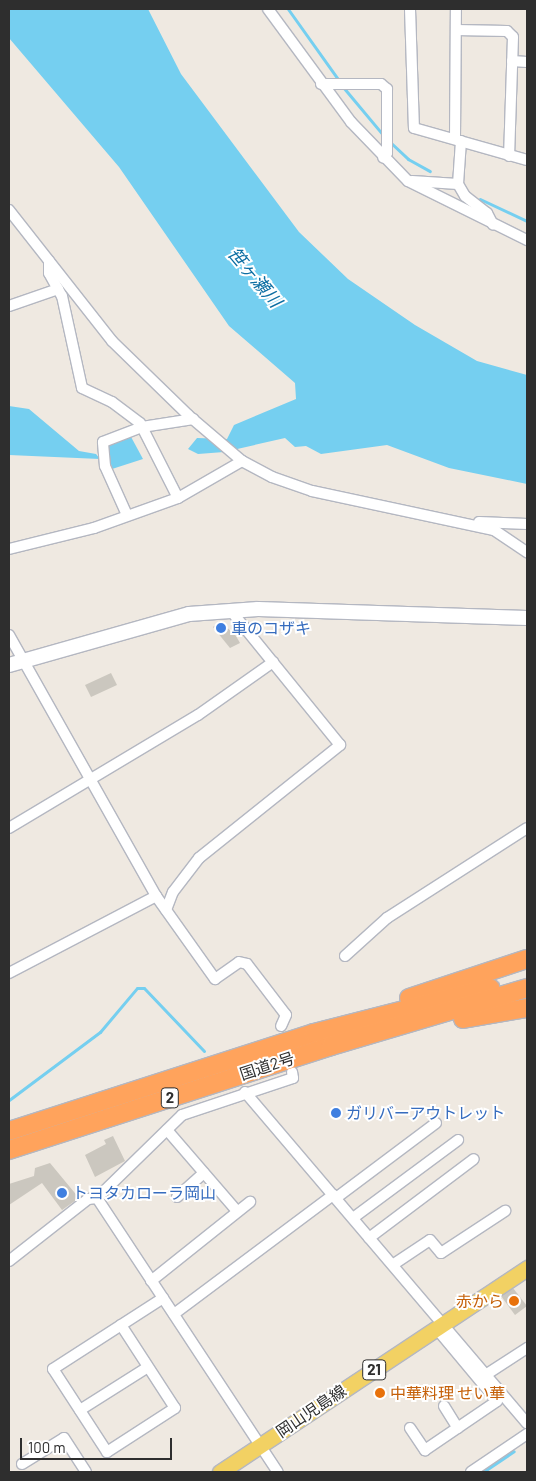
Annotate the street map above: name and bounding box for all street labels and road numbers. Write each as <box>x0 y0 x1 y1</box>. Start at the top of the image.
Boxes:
street label: 国道2号 <box>237 1048 297 1084</box>
road number: 2 <box>160 1086 180 1110</box>
road number: 21 <box>362 1358 386 1382</box>
street label: 岡山児島線 <box>272 1381 350 1441</box>

